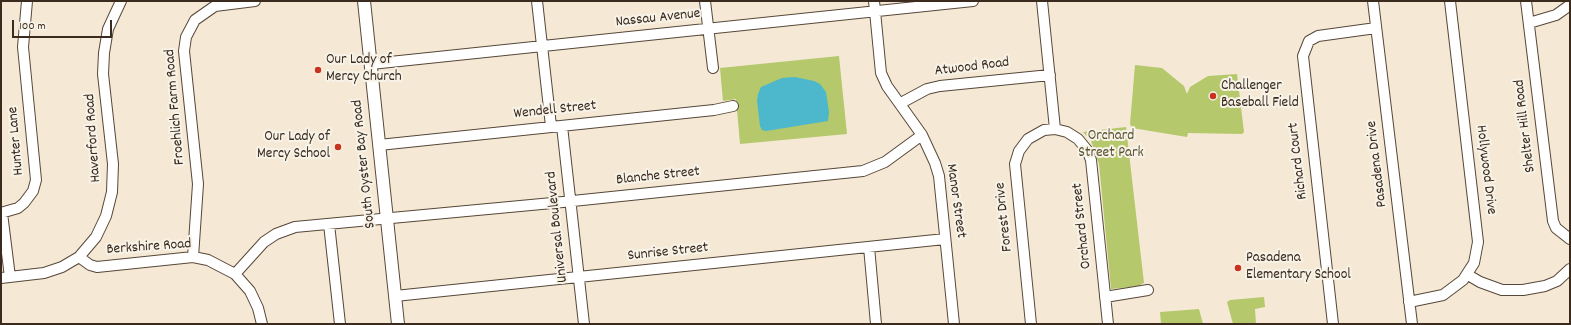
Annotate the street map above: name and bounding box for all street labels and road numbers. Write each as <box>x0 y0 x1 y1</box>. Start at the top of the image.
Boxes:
street label: Nassau Avenue <box>615 6 701 32</box>
street label: Froehlich Farm Road <box>162 48 190 166</box>
street label: Atwood Road <box>934 54 1010 82</box>
street label: Shelter Hill Road <box>1511 78 1541 174</box>
street label: Haverford Road <box>82 93 106 183</box>
street label: Wendell Street <box>513 98 597 124</box>
street label: South Oyster Bay Road <box>349 99 381 229</box>
street label: Hunter Lane <box>5 106 29 176</box>
street label: Pasadena Drive <box>1364 120 1392 208</box>
street label: Richard Court <box>1285 121 1313 201</box>
street label: Hollywood Drive <box>1471 124 1499 216</box>
street label: Manor Street <box>941 163 969 239</box>
street label: Blanche Street <box>615 164 701 190</box>
street label: Universal Boulevard <box>543 170 573 284</box>
street label: Forest Drive <box>992 181 1018 253</box>
street label: Orchard Street <box>1070 182 1096 270</box>
street label: Berkshire Road <box>106 236 192 260</box>
street label: Sunrise Street <box>627 240 709 266</box>

